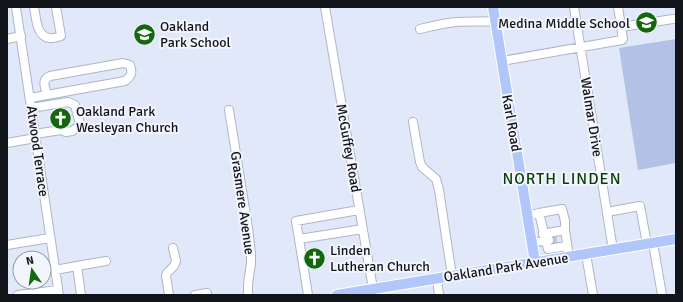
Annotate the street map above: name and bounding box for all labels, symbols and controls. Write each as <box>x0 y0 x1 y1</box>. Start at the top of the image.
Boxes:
school or university icon: Medina Middle School <box>633 10 659 36</box>
place label: Medina Middle School <box>498 15 630 32</box>
place label: Oakland Park School <box>160 18 231 51</box>
school or university icon: Oakland Park School <box>131 21 157 47</box>
street label: Walmar Drive <box>577 76 606 158</box>
street label: Karl Road <box>498 93 525 153</box>
street label: McGuffey Road <box>332 102 365 194</box>
place label: Oakland Park Wesleyan Church <box>76 103 178 136</box>
street label: Atwood Terrace <box>23 104 52 198</box>
church icon: Oakland Park Wesleyan Church <box>48 106 74 132</box>
street label: Grasmere Avenue <box>227 150 258 256</box>
district label: NORTH LINDEN <box>502 169 622 189</box>
place label: Linden Lutheran Church <box>330 242 430 275</box>
church icon: Linden Lutheran Church <box>302 245 328 271</box>
street label: Oakland Park Avenue <box>442 249 570 286</box>
north arrow <box>12 250 52 290</box>
text: N <box>25 254 35 268</box>

